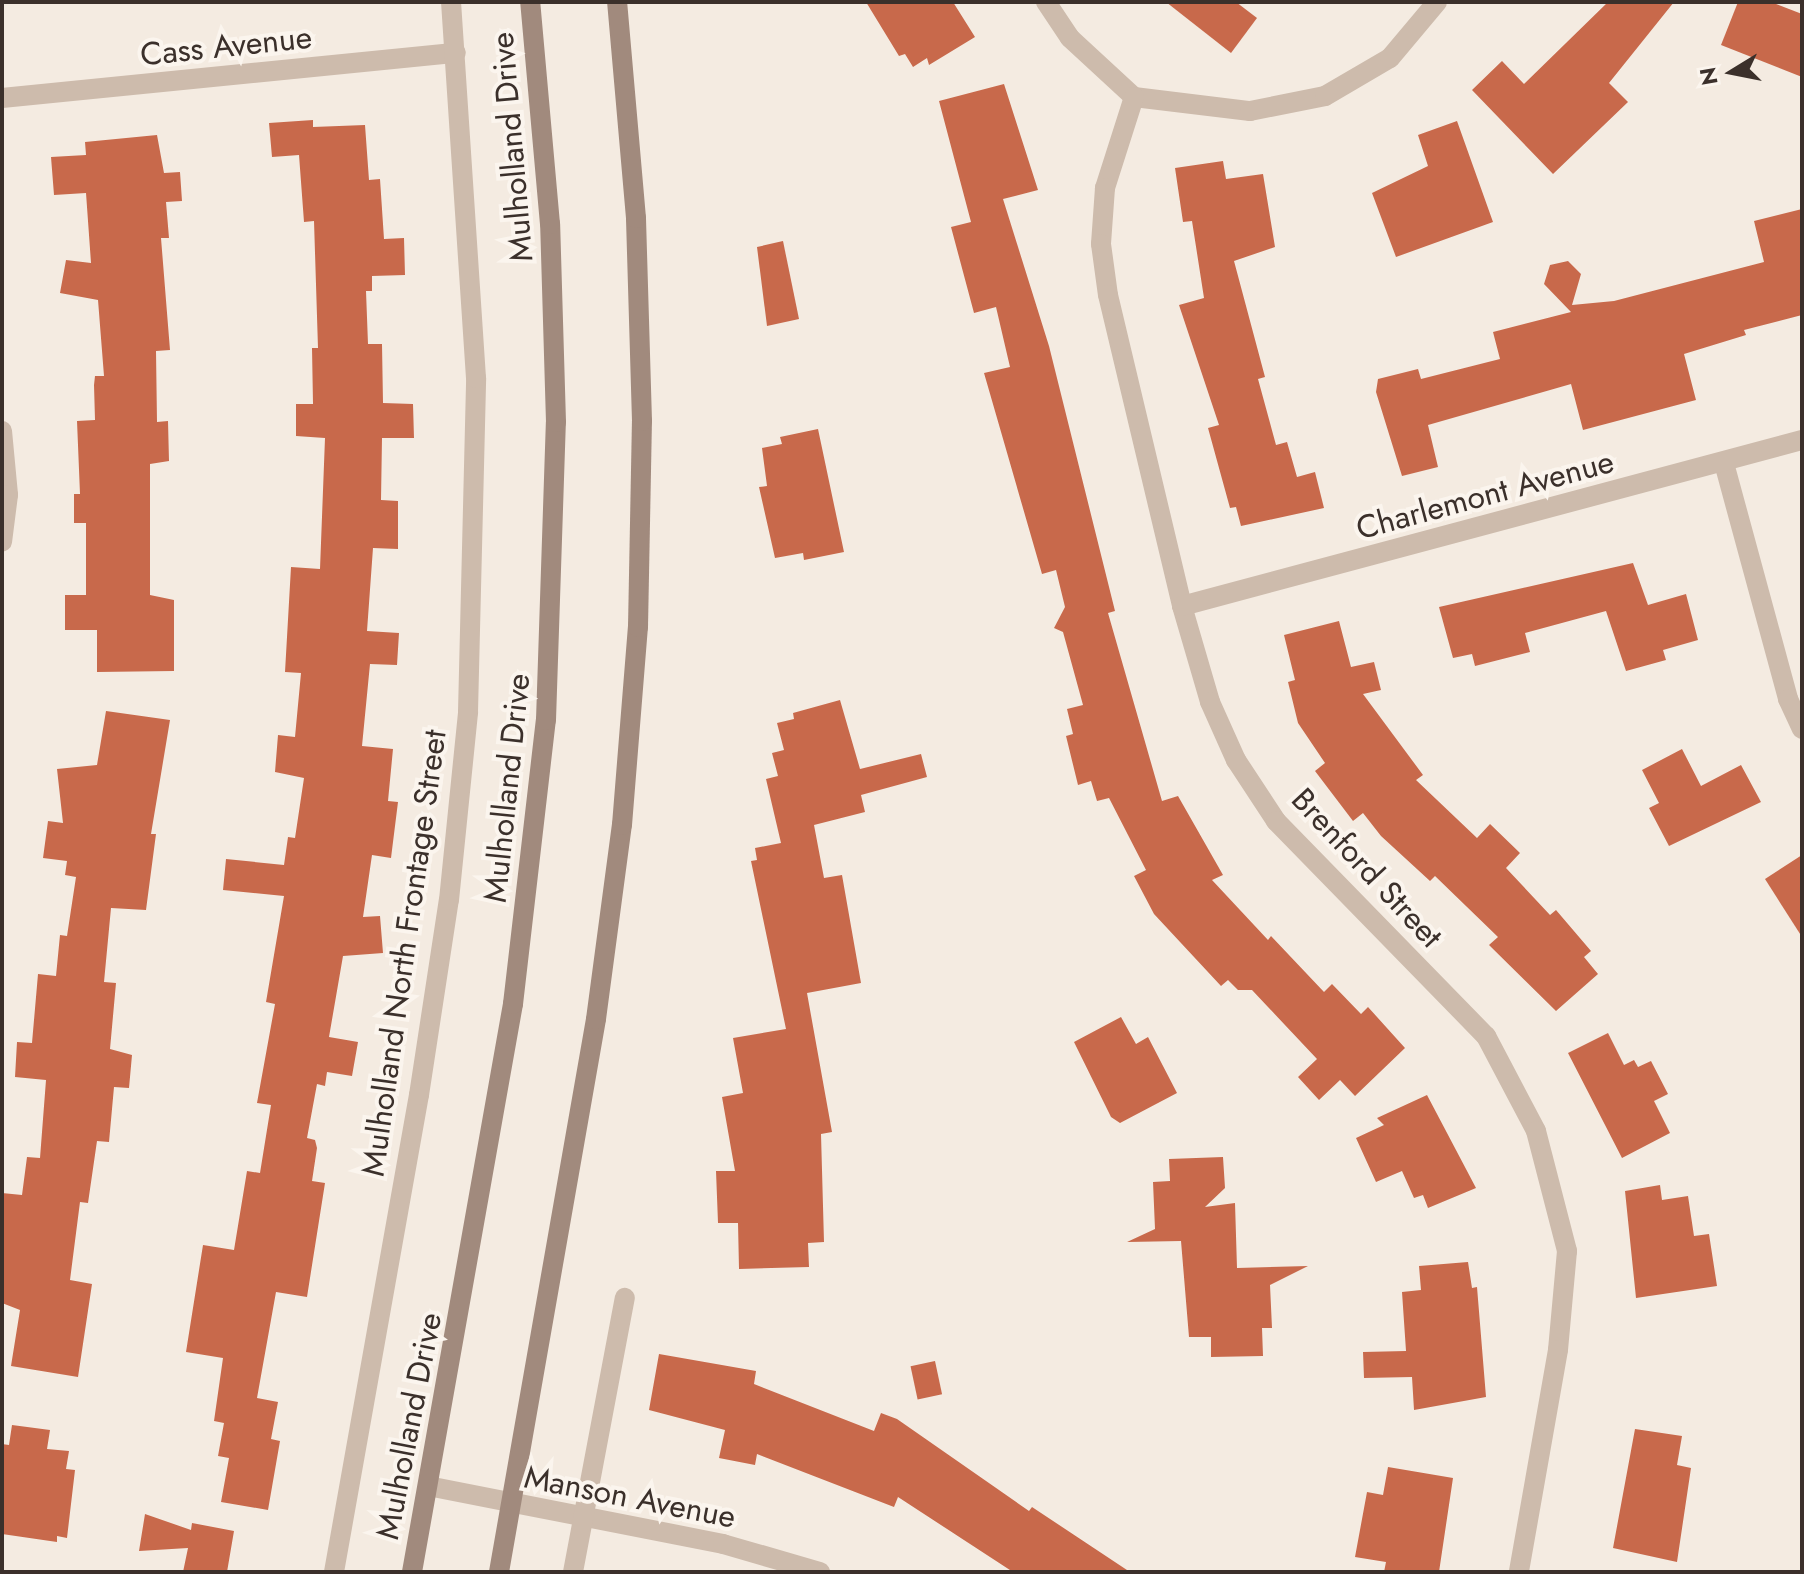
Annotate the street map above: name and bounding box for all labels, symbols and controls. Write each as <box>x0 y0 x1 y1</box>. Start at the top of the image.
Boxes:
street label: Cass Avenue <box>138 18 314 74</box>
street label: Mulholland Drive <box>483 31 541 263</box>
north arrow <box>1692 32 1772 112</box>
text: N <box>1691 65 1726 88</box>
street label: Charlemont Avenue <box>1352 442 1618 548</box>
street label: Mulholland Drive <box>476 672 538 904</box>
street label: Mulholland North Frontage Street <box>354 727 454 1179</box>
street label: Brenford Street <box>1284 781 1450 955</box>
street label: Mulholland Drive <box>368 1309 450 1543</box>
street label: Manson Avenue <box>521 1458 739 1536</box>

